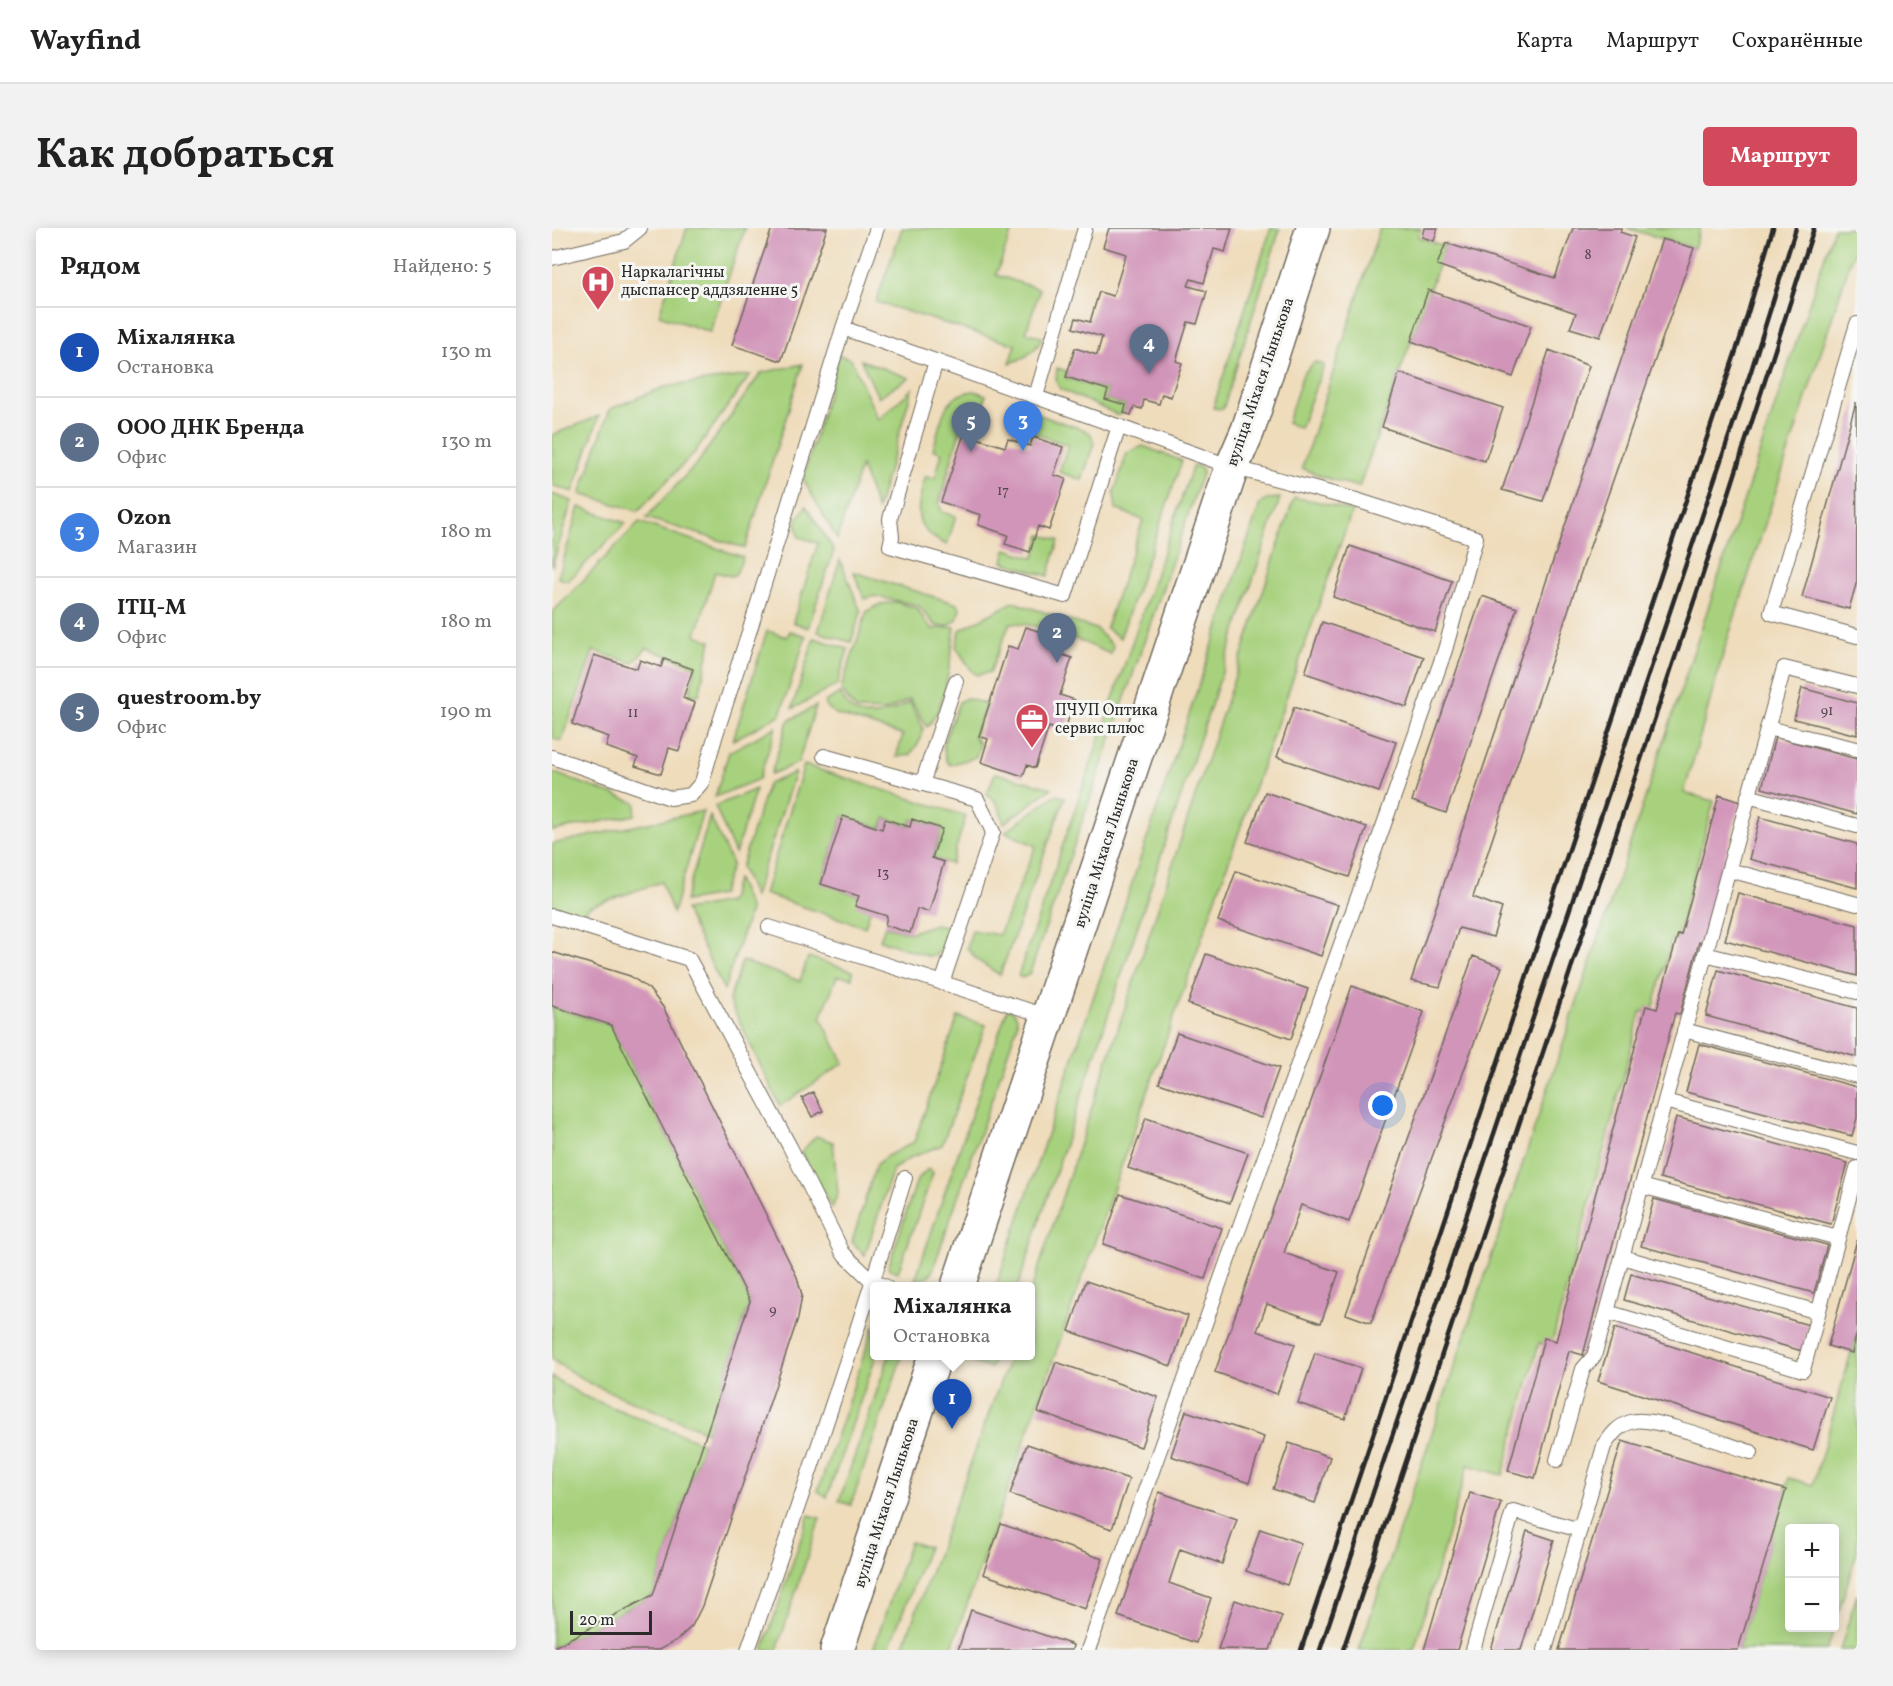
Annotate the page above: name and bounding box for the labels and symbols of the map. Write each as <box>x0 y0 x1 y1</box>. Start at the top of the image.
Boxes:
house number: 8 <box>1584 246 1592 265</box>
place label: Наркалагічны дыспансер аддзяленне 5 <box>621 262 798 302</box>
hospital icon: Наркалагічны дыспансер аддзяленне 5 <box>580 264 616 311</box>
street label: вуліца Міхася Лынькова <box>1222 294 1300 469</box>
pin: 4 <box>1130 324 1168 374</box>
pin: 5 <box>952 402 990 452</box>
pin: 3 <box>1004 402 1042 451</box>
house number: 17 <box>997 482 1009 501</box>
pin: 2 <box>1038 614 1076 663</box>
place label: ПЧУП Оптика сервис плюс <box>1055 700 1158 740</box>
office icon: ПЧУП Оптика сервис плюс <box>1014 702 1050 749</box>
house number: 91 <box>1821 702 1833 721</box>
house number: 11 <box>628 704 638 723</box>
street label: вуліца Міхася Лынькова <box>1069 755 1145 931</box>
house number: 13 <box>877 864 889 883</box>
your location <box>1368 1091 1397 1120</box>
house number: 9 <box>769 1301 777 1320</box>
pin: 1 <box>932 1380 972 1429</box>
street label: вуліца Міхася Лынькова <box>849 1415 925 1591</box>
scale bar <box>570 1608 652 1636</box>

